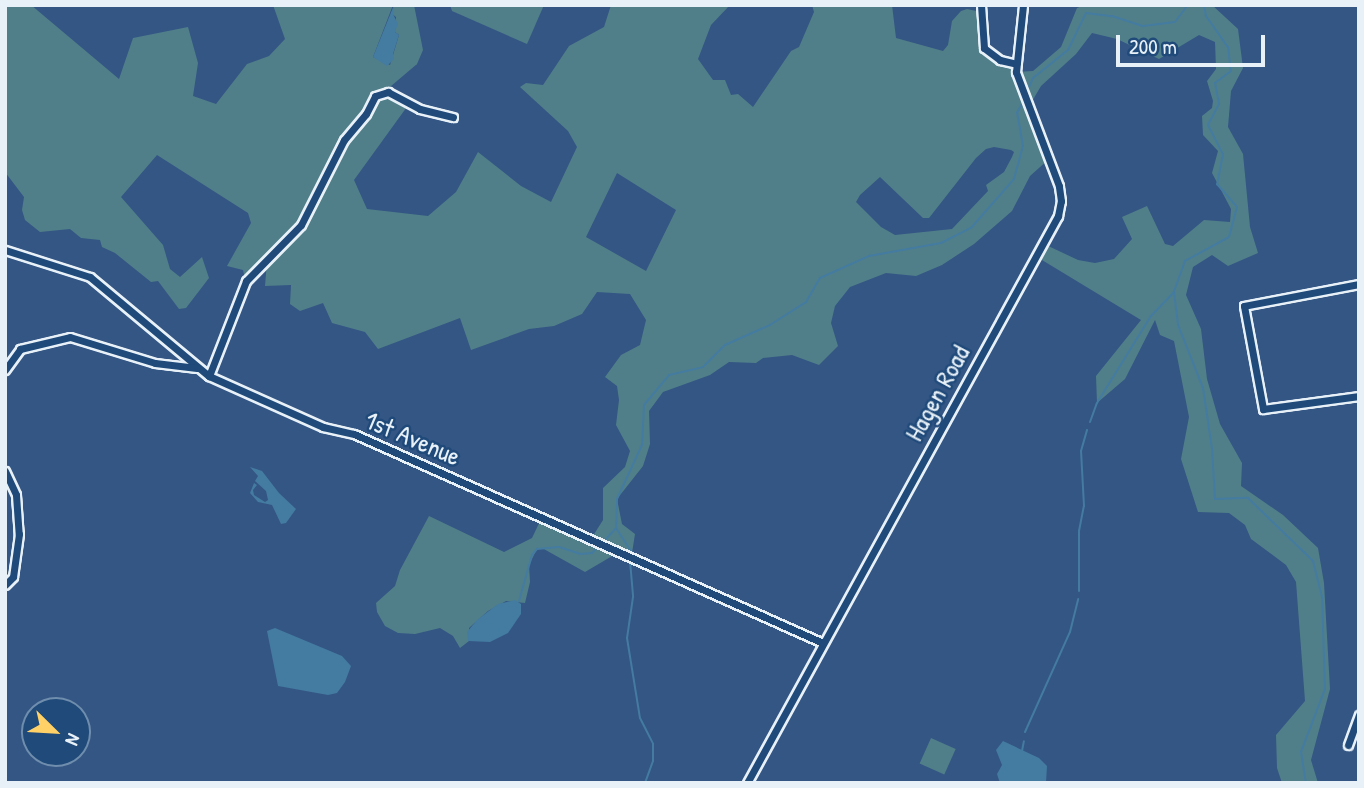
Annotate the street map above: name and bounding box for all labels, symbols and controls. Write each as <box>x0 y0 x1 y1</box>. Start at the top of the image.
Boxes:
scale bar <box>1119 21 1268 65</box>
text: 200 m <box>1129 32 1177 61</box>
street label: Hagen Road <box>898 340 976 446</box>
street label: 1st Avenue <box>361 404 465 472</box>
north arrow <box>21 697 91 767</box>
text: N <box>59 730 87 750</box>

